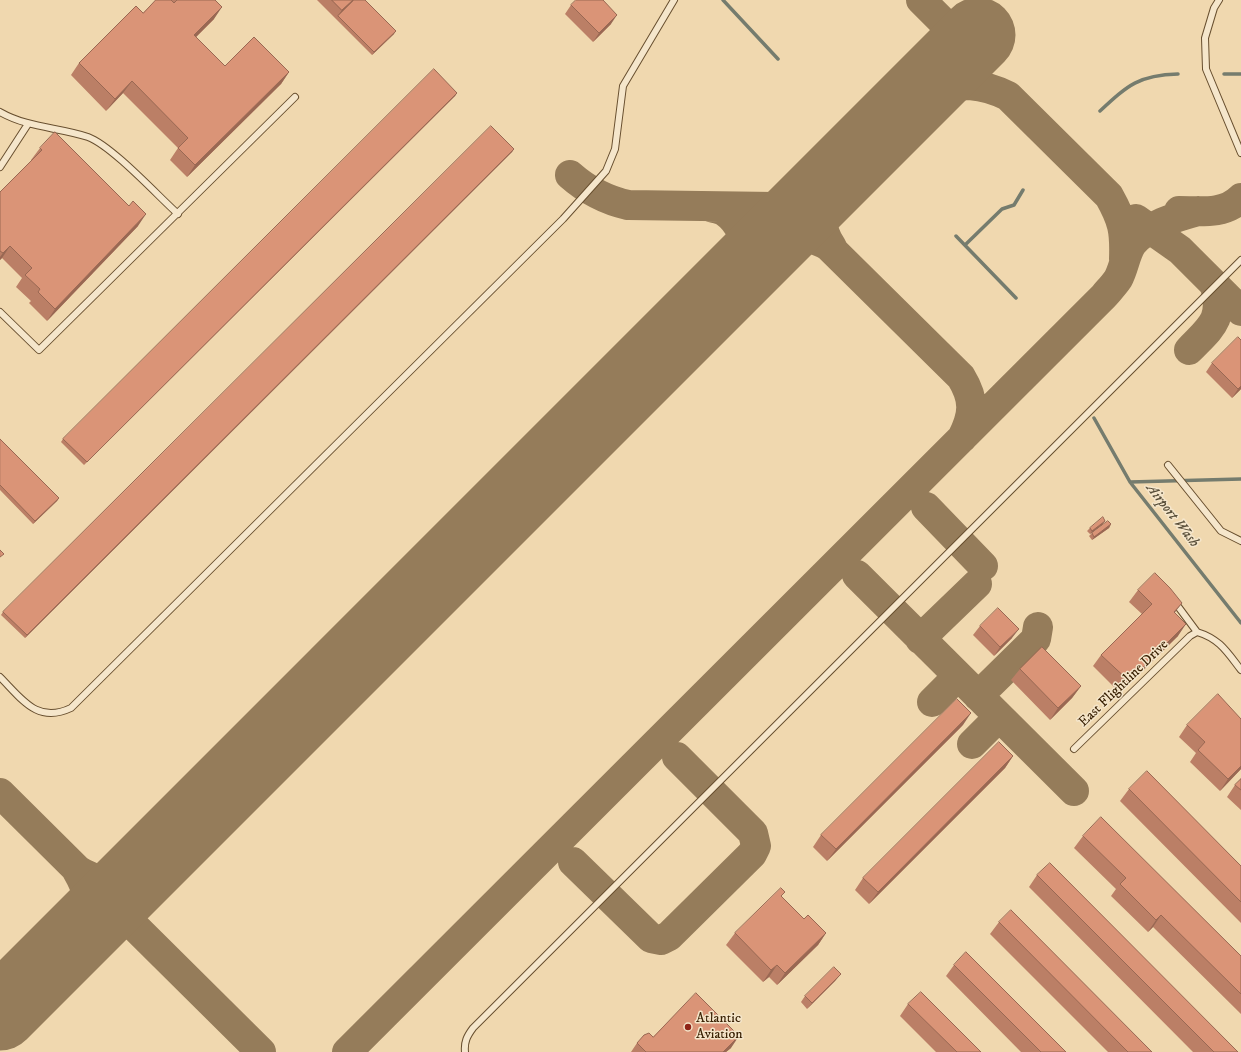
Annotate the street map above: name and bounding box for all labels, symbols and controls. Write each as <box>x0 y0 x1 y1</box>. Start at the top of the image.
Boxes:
water label: Airport Wash <box>1142 481 1202 551</box>
street label: East Flightline Drive <box>1076 637 1172 731</box>
place label: Atlantic Aviation <box>696 1011 743 1044</box>
marker: Atlantic Aviation <box>683 1022 693 1032</box>

